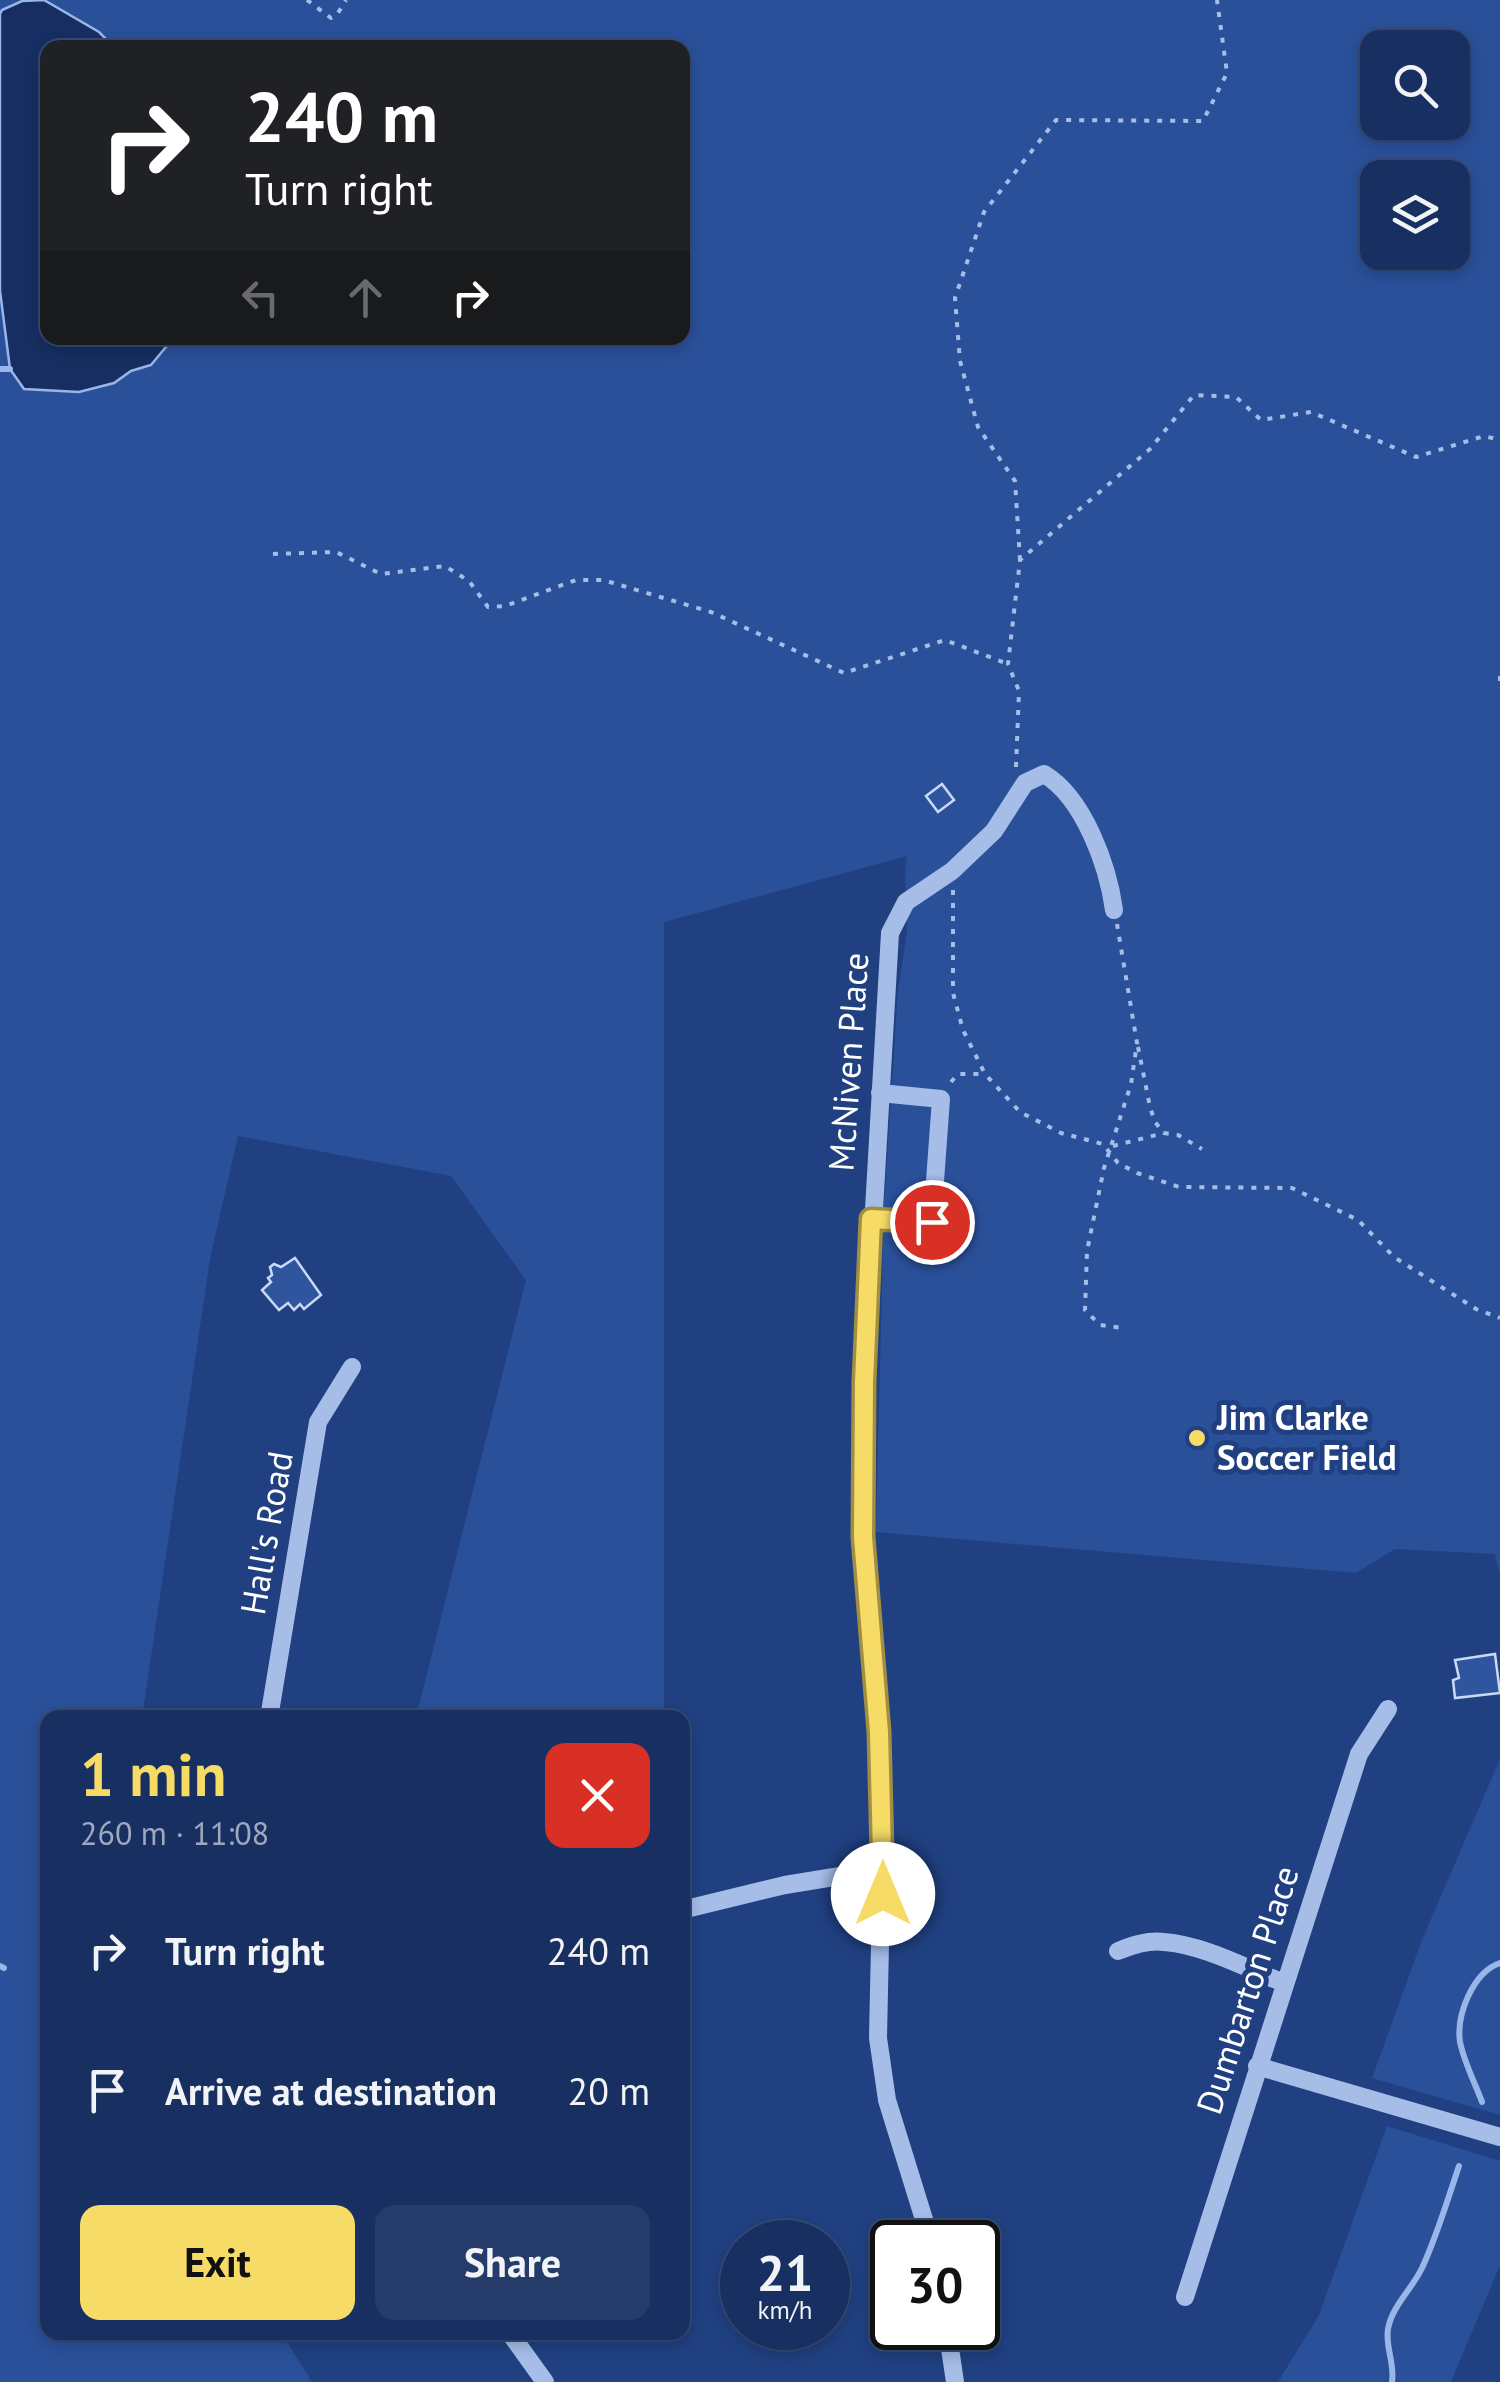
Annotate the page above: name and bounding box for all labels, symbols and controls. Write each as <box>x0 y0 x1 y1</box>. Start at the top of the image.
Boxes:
map controls <box>1360 30 1470 270</box>
button: search <box>1360 30 1470 140</box>
text: 240 m <box>245 71 438 161</box>
icon: right <box>80 80 210 210</box>
text: Turn right <box>245 159 433 217</box>
button: layers <box>1360 160 1470 270</box>
icon: left <box>233 270 288 325</box>
icon: ahead <box>338 270 393 325</box>
icon: right <box>443 270 498 325</box>
street label: McNiven Place <box>817 951 879 1173</box>
pin <box>890 1180 975 1265</box>
icon: arrive <box>905 1195 960 1250</box>
place label: Jim Clarke Soccer Field <box>1216 1394 1397 1480</box>
marker: Jim Clarke Soccer Field <box>1186 1427 1208 1449</box>
street label: Hall's Road <box>229 1448 303 1618</box>
text: 1 min <box>80 1735 226 1813</box>
button: close <box>545 1743 650 1848</box>
text: 260 m · 11:08 <box>80 1812 269 1854</box>
position arrow <box>831 1842 935 1946</box>
street label: Dumbarton Place <box>1185 1860 1309 2119</box>
icon: right <box>80 1923 135 1978</box>
text: Turn right <box>165 1926 325 1975</box>
text: 240 m <box>547 1926 650 1975</box>
icon: arrive <box>80 2063 135 2118</box>
text: Arrive at destination <box>165 2066 497 2115</box>
text: 20 m <box>568 2066 650 2115</box>
button: Exit <box>80 2205 355 2320</box>
button: Share <box>375 2205 650 2320</box>
speed limit sign: 30 <box>870 2220 1000 2350</box>
text: 21 <box>757 2240 813 2305</box>
text: km/h <box>758 2294 812 2326</box>

